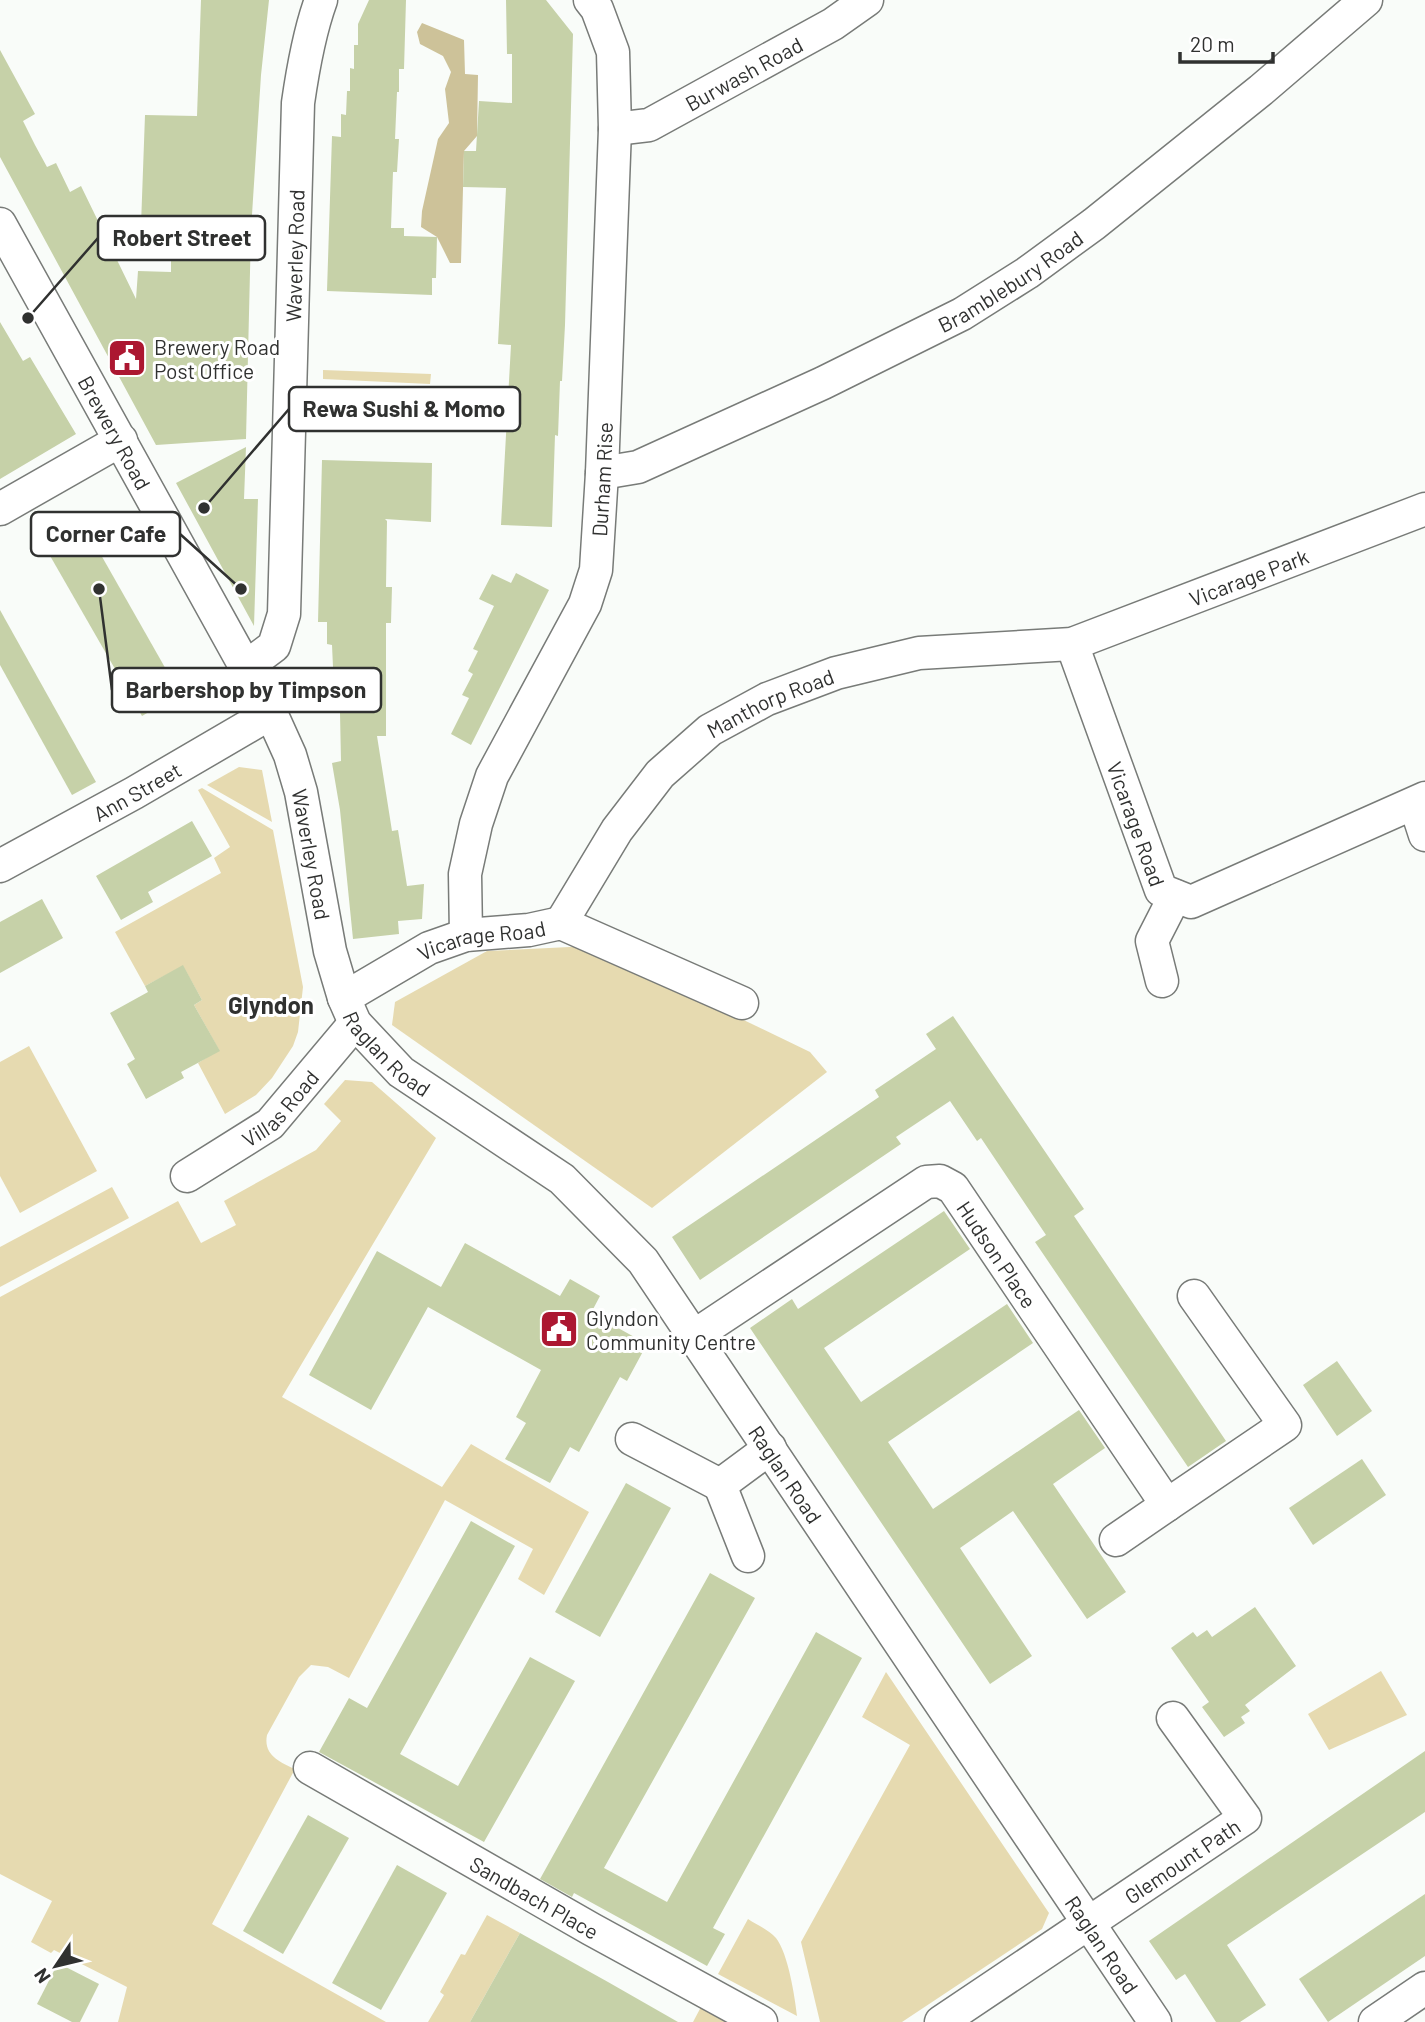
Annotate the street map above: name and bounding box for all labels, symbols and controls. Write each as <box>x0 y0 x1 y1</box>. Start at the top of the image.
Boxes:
scale bar <box>1180 21 1273 65</box>
street label: Burwash Road <box>680 31 807 115</box>
text: 20 m <box>1190 31 1235 56</box>
street label: Waverley Road <box>280 189 308 322</box>
callout: Robert Street <box>98 216 265 260</box>
text: Robert Street <box>112 223 252 251</box>
street label: Bramblebury Road <box>933 224 1087 337</box>
place label: Brewery Road Post Office <box>154 334 280 383</box>
public building icon: Brewery Road Post Office <box>106 337 148 379</box>
street label: Brewery Road <box>74 371 157 493</box>
callout: Rewa Sushi & Momo <box>289 387 520 431</box>
text: Rewa Sushi & Momo <box>303 394 505 422</box>
street label: Durham Rise <box>586 421 616 537</box>
callout: Corner Cafe <box>31 512 180 556</box>
text: Corner Cafe <box>46 519 166 547</box>
street label: Vicarage Park <box>1185 542 1312 611</box>
street label: Manthorp Road <box>702 663 837 742</box>
callout: Barbershop by Timpson <box>112 668 381 712</box>
text: Barbershop by Timpson <box>126 675 366 703</box>
street label: Ann Street <box>88 756 185 826</box>
street label: Vicarage Road <box>1103 758 1171 889</box>
street label: Waverley Road <box>288 787 337 922</box>
street label: Vicarage Road <box>412 914 548 965</box>
district label: Glyndon <box>228 990 314 1019</box>
street label: Raglan Road <box>339 1007 436 1101</box>
street label: Villas Road <box>237 1064 323 1151</box>
street label: Hudson Place <box>953 1196 1043 1312</box>
place label: Glyndon Community Centre <box>586 1305 756 1354</box>
public building icon: Glyndon Community Centre <box>538 1308 580 1350</box>
street label: Raglan Road <box>744 1420 828 1527</box>
street label: Glemount Path <box>1119 1813 1244 1908</box>
street label: Sandbach Place <box>466 1850 603 1943</box>
street label: Raglan Road <box>1061 1891 1144 1998</box>
north arrow <box>21 1931 91 2001</box>
text: N <box>29 1964 55 1988</box>

